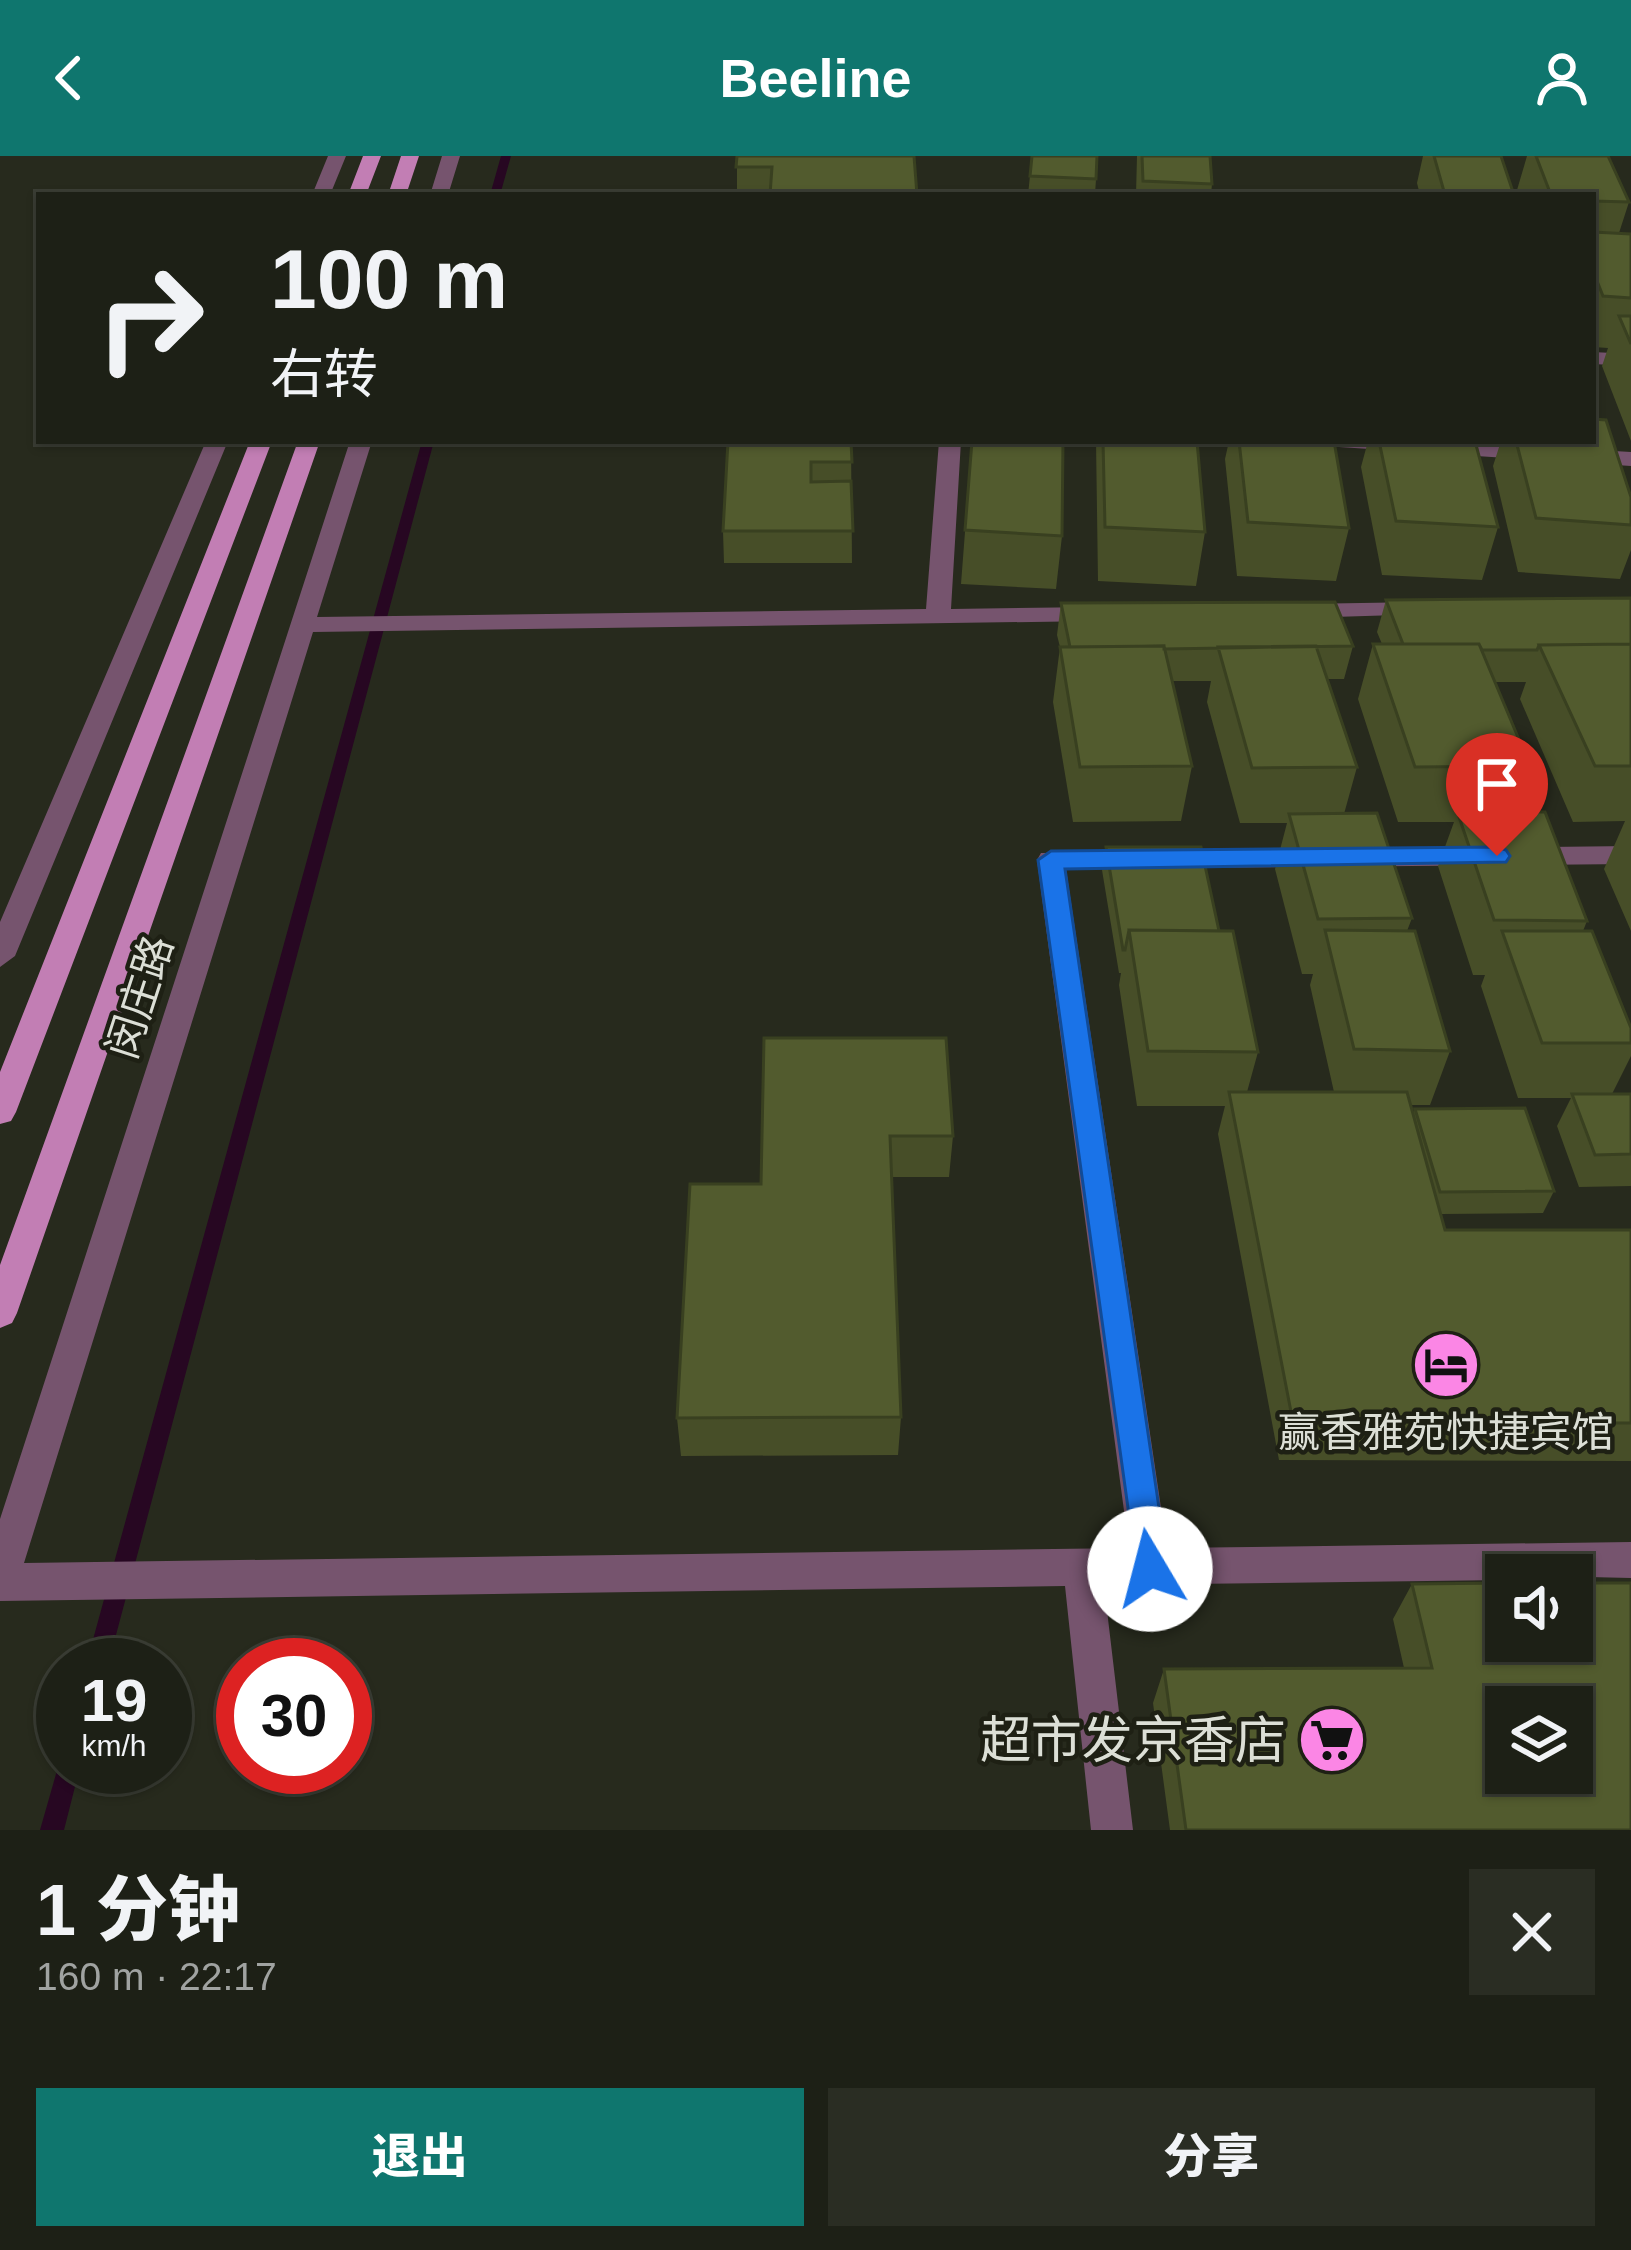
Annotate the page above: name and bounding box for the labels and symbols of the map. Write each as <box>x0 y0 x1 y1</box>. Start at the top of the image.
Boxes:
pin <box>1446 733 1548 856</box>
street label: 闵庄路 <box>98 930 182 1064</box>
hotel icon: 赢香雅苑快捷宾馆 <box>1411 1330 1481 1400</box>
place label: 赢香雅苑快捷宾馆 <box>1278 1409 1614 1456</box>
position arrow <box>1087 1506 1213 1632</box>
speed limit sign: 30 <box>216 1638 372 1794</box>
supermarket icon: 超市发京香店 <box>1297 1705 1367 1775</box>
place label: 超市发京香店 <box>980 1712 1286 1769</box>

